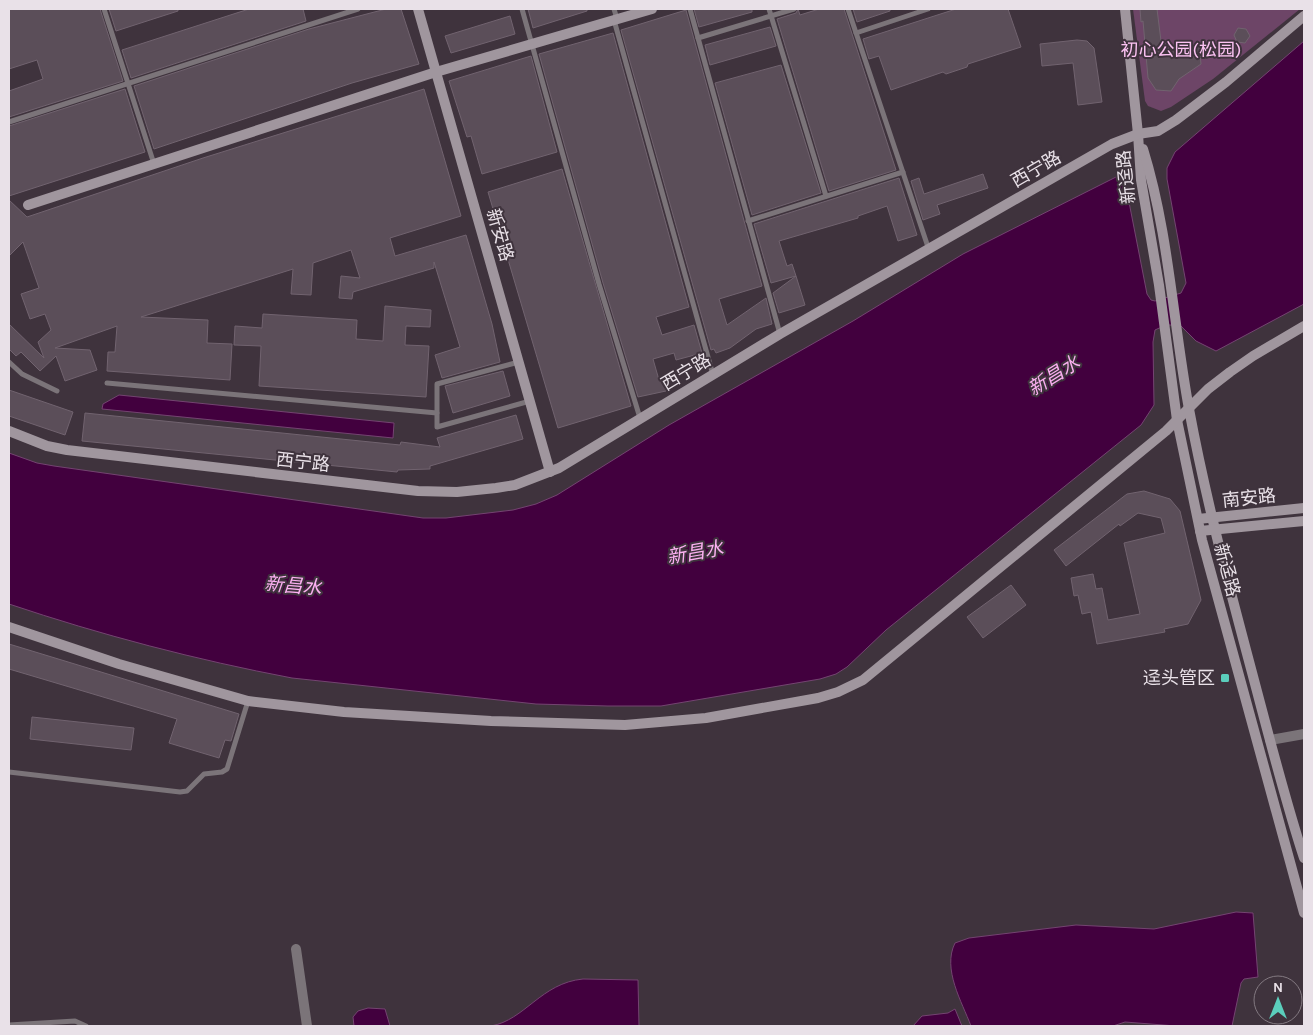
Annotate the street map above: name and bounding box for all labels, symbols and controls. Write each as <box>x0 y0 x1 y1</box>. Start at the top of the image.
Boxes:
park label: 初心公园(松园) <box>1121 39 1241 61</box>
street label: 西宁路 <box>1007 146 1065 192</box>
street label: 新迳路 <box>1112 149 1140 205</box>
street label: 新安路 <box>482 206 518 264</box>
street label: 西宁路 <box>657 349 715 395</box>
water label: 新昌水 <box>1024 351 1085 400</box>
street label: 西宁路 <box>275 448 331 476</box>
street label: 南安路 <box>1221 484 1277 512</box>
water label: 新昌水 <box>665 537 726 569</box>
street label: 新迳路 <box>1209 541 1245 599</box>
water label: 新昌水 <box>264 573 323 600</box>
place label: 迳头管区 <box>1143 667 1215 689</box>
marker: 迳头管区 <box>1219 672 1231 684</box>
north arrow <box>1253 975 1303 1025</box>
text: N <box>1273 979 1283 996</box>

